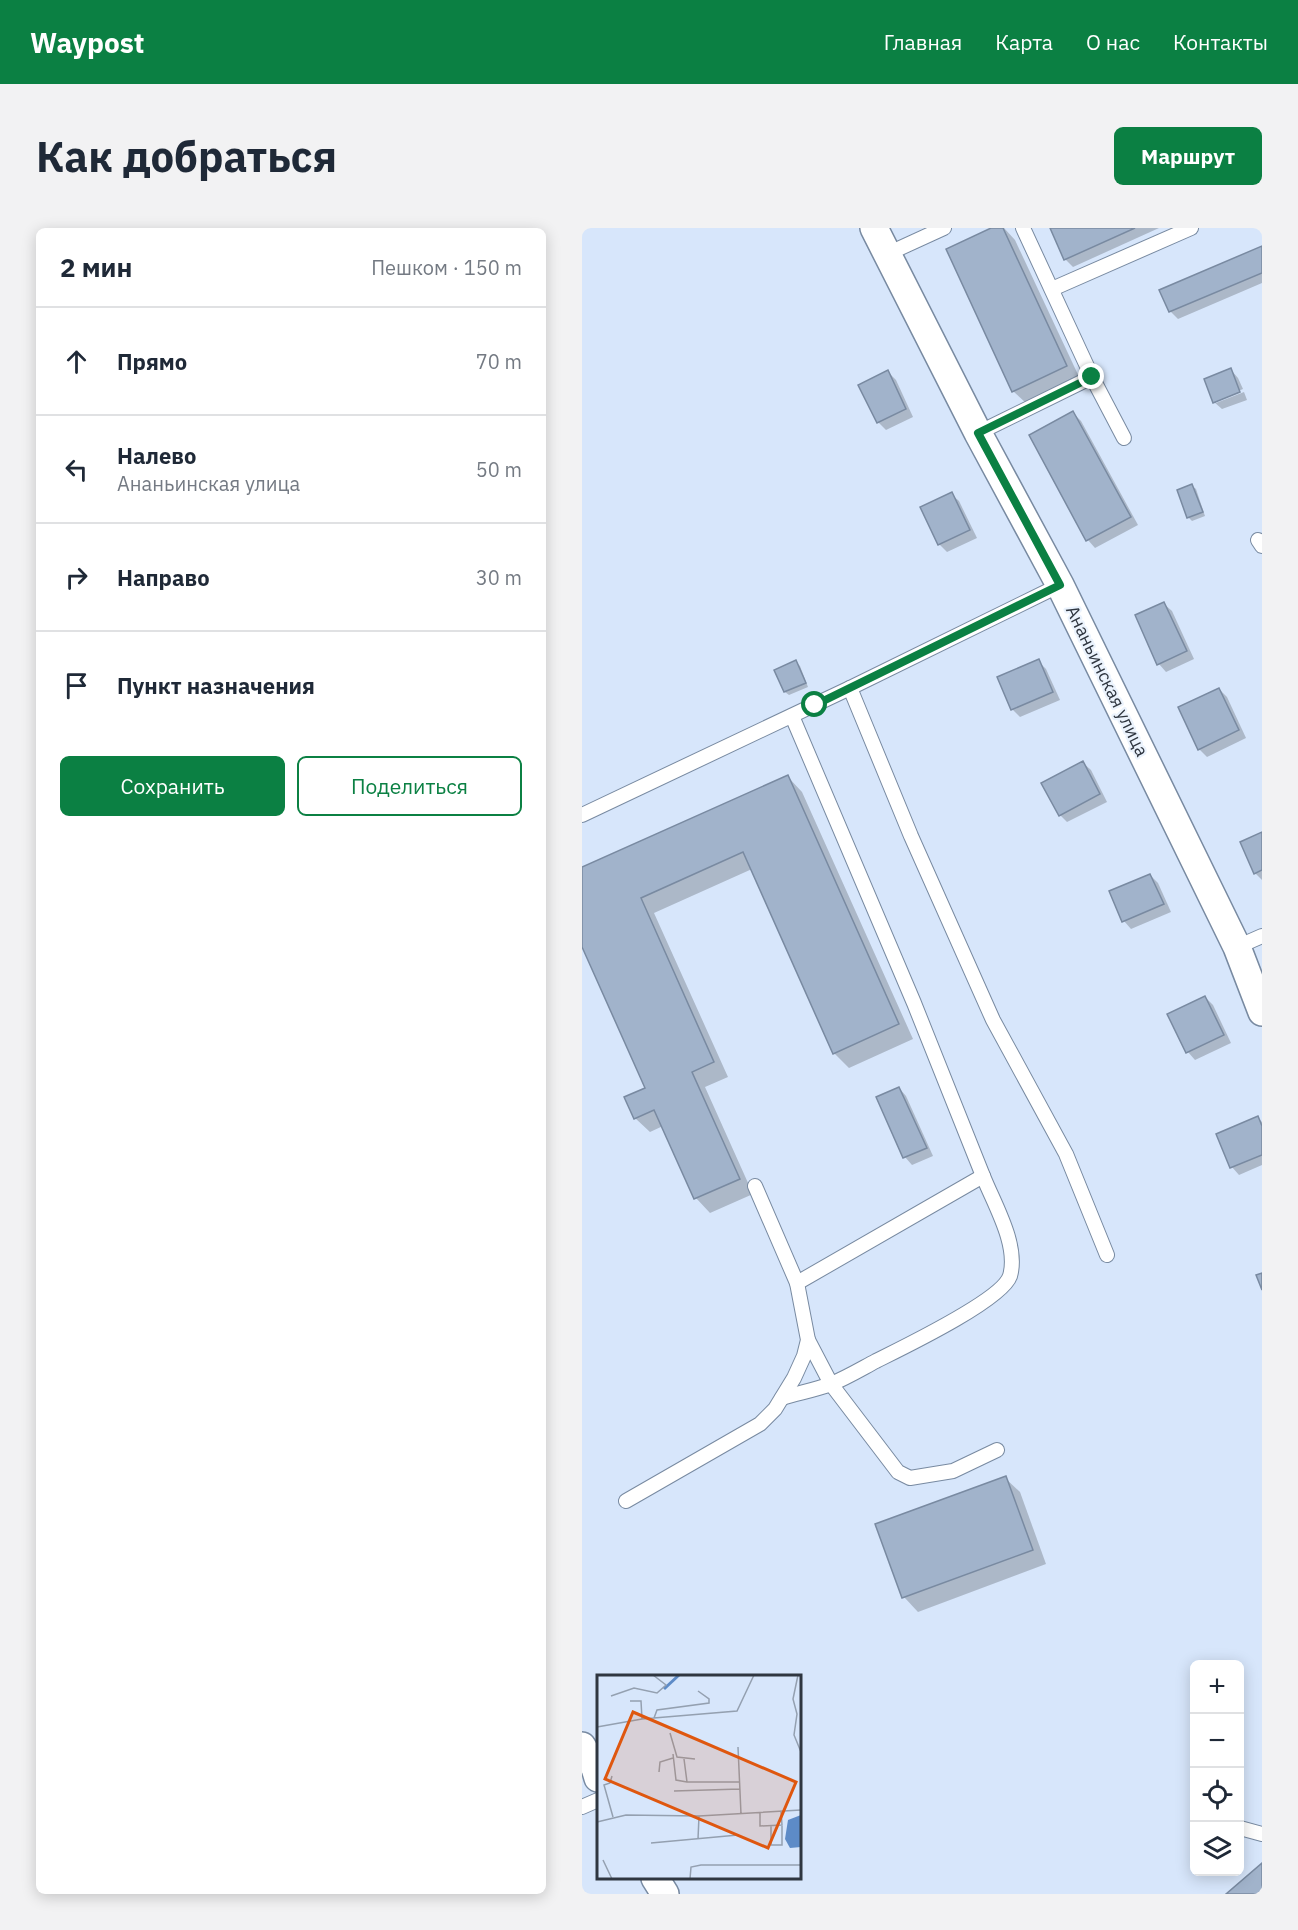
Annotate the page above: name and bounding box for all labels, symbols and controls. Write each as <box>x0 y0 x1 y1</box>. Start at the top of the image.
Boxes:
text: Waypost <box>30 24 144 61</box>
text: Главная <box>884 28 962 56</box>
text: Карта <box>995 28 1053 56</box>
text: О нас <box>1086 28 1140 56</box>
text: Контакты <box>1173 28 1268 56</box>
button: Маршрут <box>1114 127 1262 185</box>
text: Как добраться <box>36 129 337 184</box>
text: 2 мин <box>60 250 132 284</box>
text: Пешком · 150 m <box>371 254 522 281</box>
icon: ahead <box>60 345 93 378</box>
text: Прямо <box>117 347 187 376</box>
text: 70 m <box>476 348 522 375</box>
route end <box>1078 363 1104 389</box>
text: Налево <box>117 441 196 470</box>
icon: left <box>60 453 93 486</box>
text: 50 m <box>476 456 522 483</box>
text: Ананьинская улица <box>117 470 300 497</box>
icon: right <box>60 561 93 594</box>
text: Направо <box>117 563 210 592</box>
text: 30 m <box>476 564 522 591</box>
street label: Ананьинская улица <box>1061 602 1154 760</box>
icon: arrive <box>60 669 93 702</box>
text: Пункт назначения <box>117 671 315 700</box>
route start <box>801 691 827 717</box>
button: Сохранить <box>60 756 285 816</box>
button: Поделиться <box>297 756 522 816</box>
map controls <box>1190 1660 1244 1876</box>
button: + <box>1190 1660 1244 1714</box>
inset map <box>597 1675 801 1879</box>
button: − <box>1190 1714 1244 1768</box>
button: locate <box>1190 1768 1244 1822</box>
button: layers <box>1190 1822 1244 1876</box>

